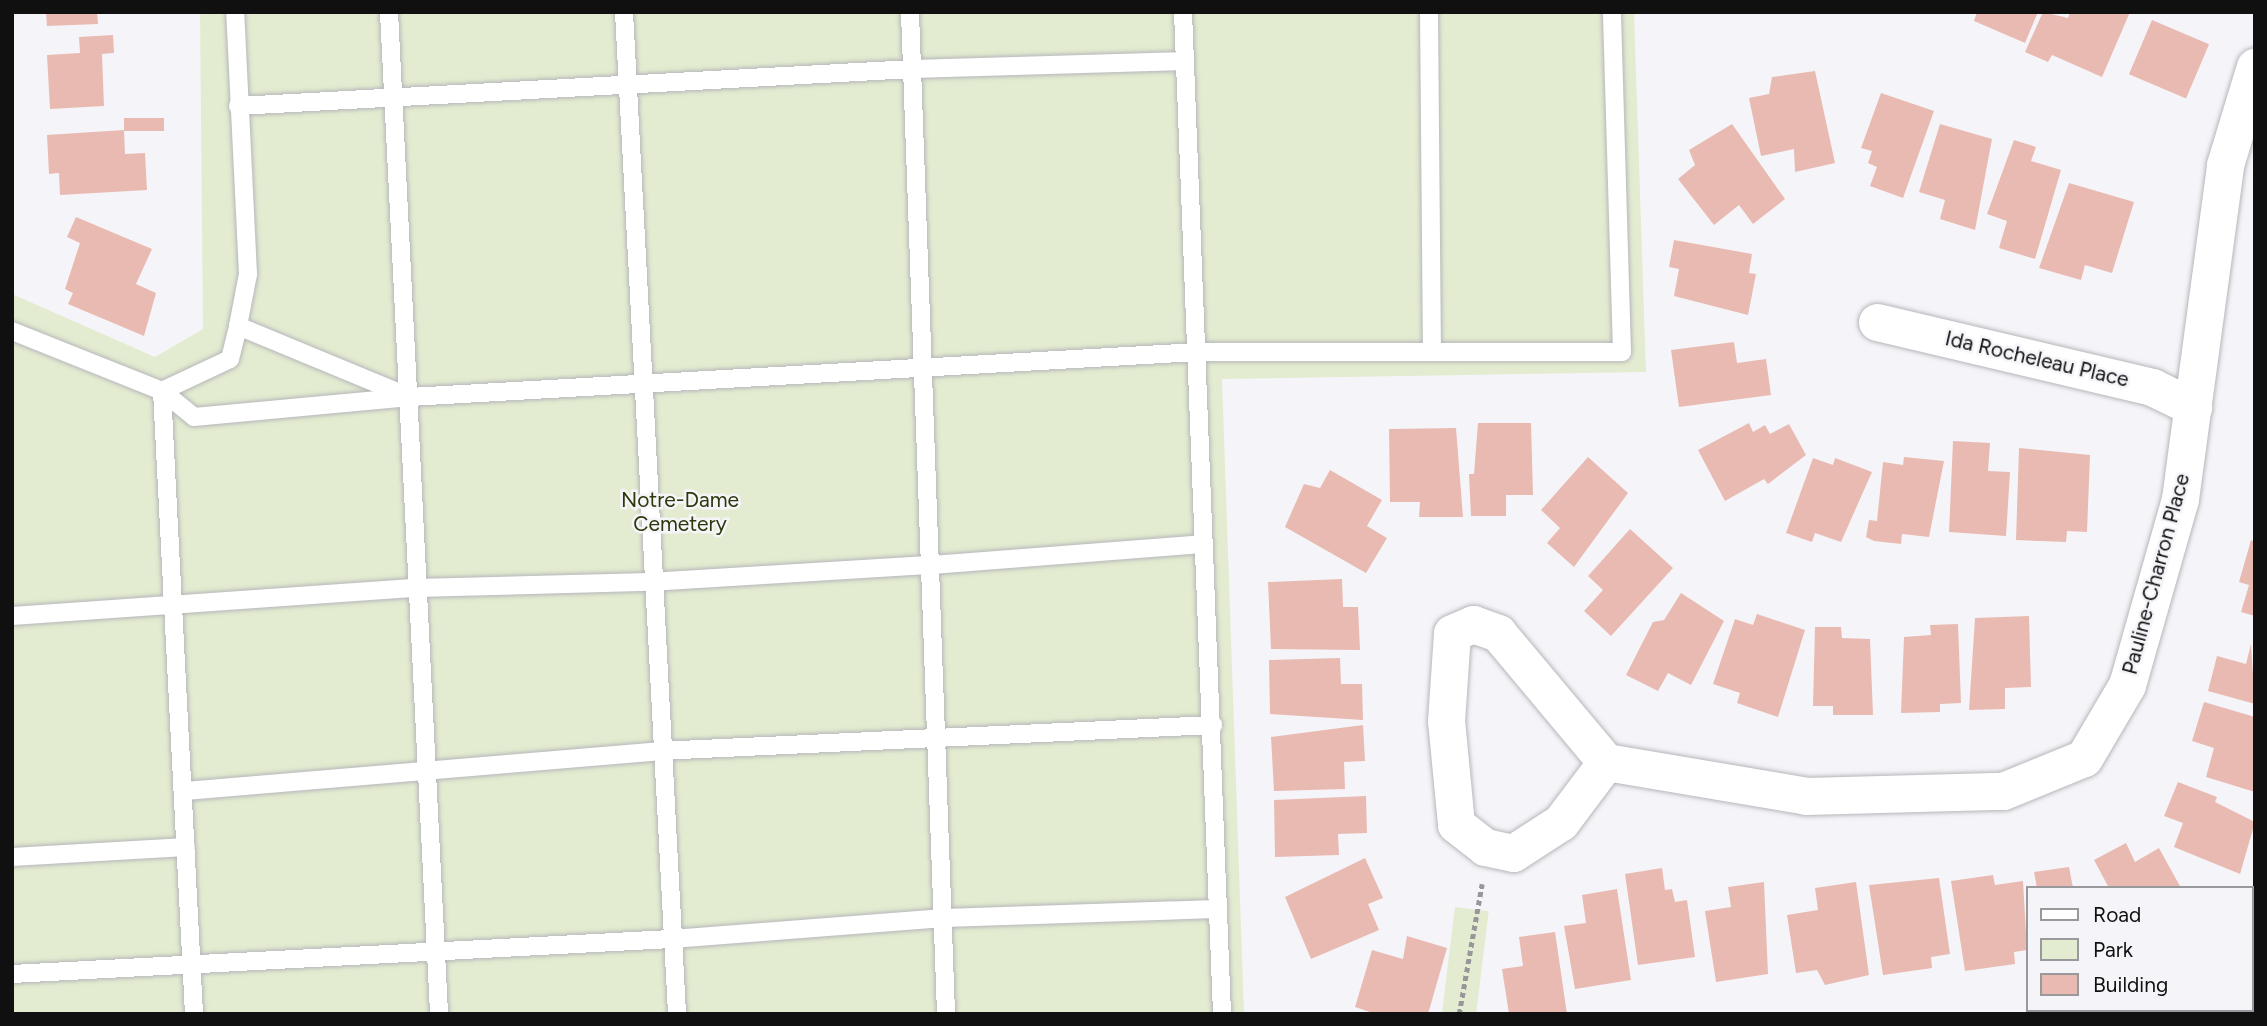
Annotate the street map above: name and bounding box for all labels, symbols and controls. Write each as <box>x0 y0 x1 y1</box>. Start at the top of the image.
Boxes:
street label: Ida Rocheleau Place <box>1943 326 2131 392</box>
street label: Pauline-Charron Place <box>2117 471 2195 677</box>
park label: Notre-Dame Cemetery <box>621 487 739 537</box>
legend <box>2025 886 2253 1012</box>
text: Road <box>2093 902 2141 927</box>
text: Park <box>2093 937 2133 962</box>
text: Building <box>2093 972 2168 997</box>

